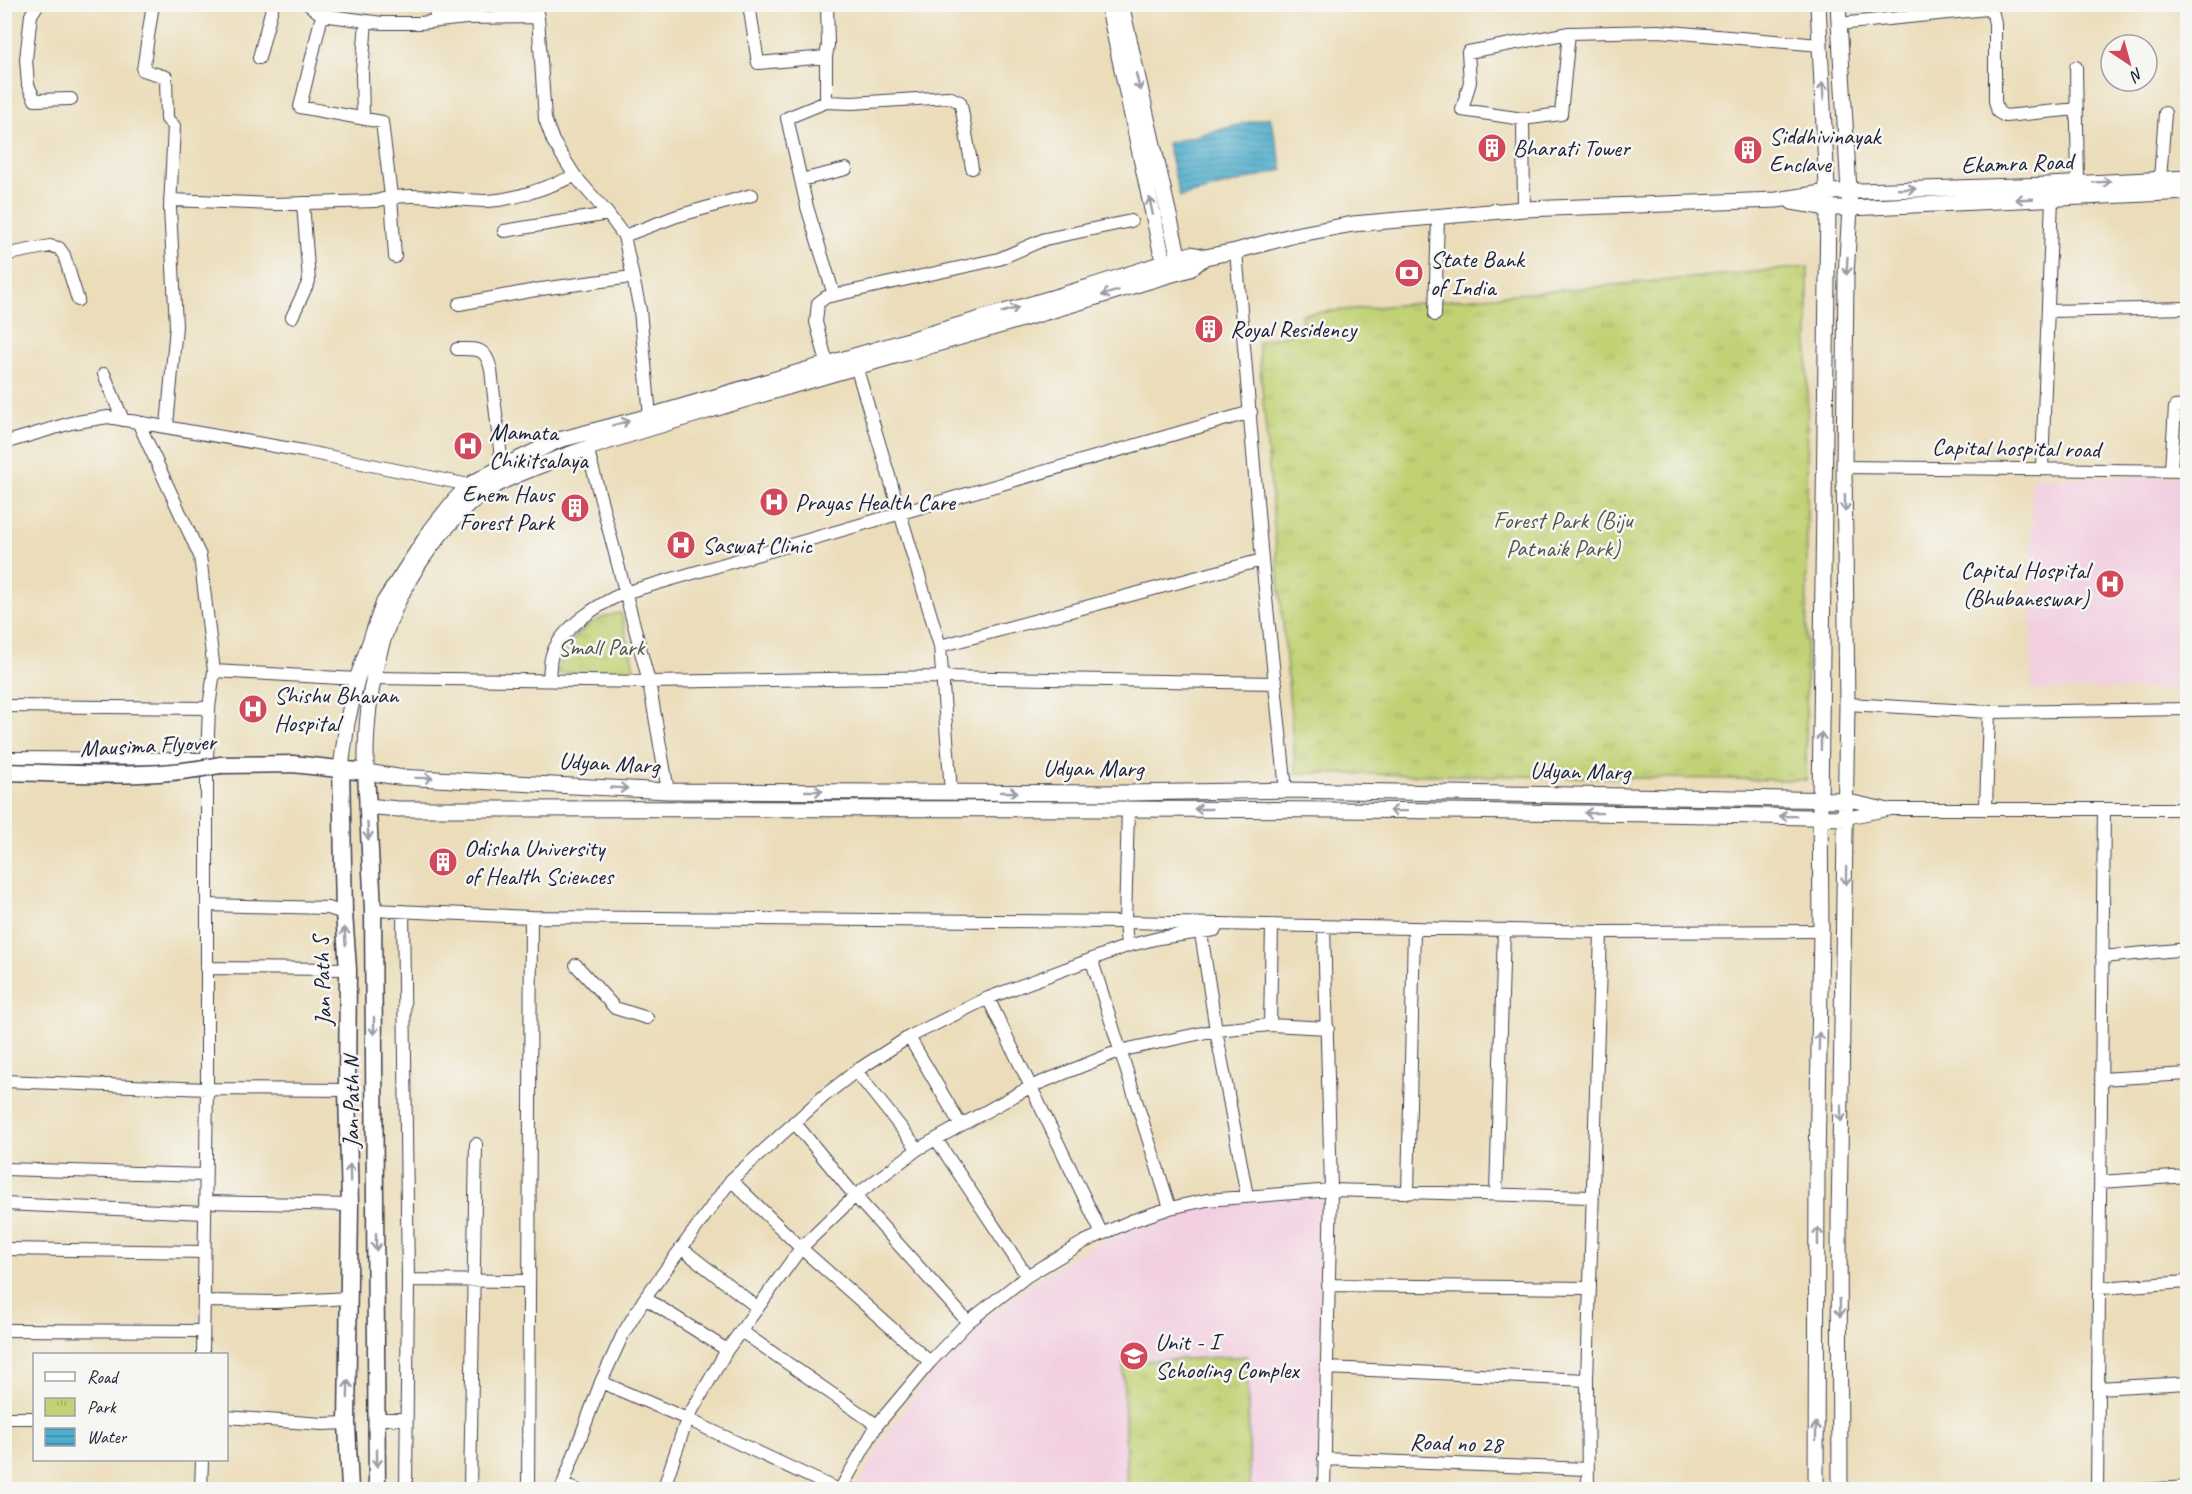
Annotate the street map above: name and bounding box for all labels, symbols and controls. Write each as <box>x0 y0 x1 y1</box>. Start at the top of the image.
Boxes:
north arrow <box>2099 33 2159 93</box>
text: N <box>2125 63 2147 87</box>
one-way arrow <box>1133 72 1145 91</box>
one-way arrow <box>1817 82 1828 102</box>
place label: Siddhivinayak Enclave <box>1769 121 1882 179</box>
building icon: Bharati Tower <box>1476 132 1508 164</box>
place label: Bharati Tower <box>1513 133 1632 163</box>
building icon: Siddhivinayak Enclave <box>1732 134 1764 166</box>
street label: Ekamra Road <box>1961 146 2077 180</box>
one-way arrow <box>2092 177 2112 188</box>
one-way arrow <box>1897 184 1917 195</box>
one-way arrow <box>2015 194 2035 205</box>
one-way arrow <box>1145 197 1156 216</box>
place label: State Bank of India <box>1430 244 1526 302</box>
one-way arrow <box>1841 256 1852 276</box>
bank icon: State Bank of India <box>1393 257 1425 289</box>
one-way arrow <box>1101 288 1120 299</box>
one-way arrow <box>1000 304 1019 315</box>
building icon: Royal Residency <box>1193 313 1225 345</box>
place label: Royal Residency <box>1230 314 1358 344</box>
place label: Mamata Chikitsalaya <box>489 417 589 475</box>
one-way arrow <box>611 417 630 429</box>
hospital icon: Mamata Chikitsalaya <box>452 430 484 462</box>
street label: Capital hospital road <box>1932 432 2104 465</box>
place label: Enem Haus Forest Park <box>459 479 556 537</box>
hospital icon: Prayas Health Care <box>758 486 790 518</box>
place label: Prayas Health Care <box>795 487 957 517</box>
building icon: Enem Haus Forest Park <box>559 492 591 524</box>
one-way arrow <box>1839 493 1850 513</box>
park label: Forest Park (Biju Patnaik Park) <box>1493 505 1635 563</box>
hospital icon: Saswat Clinic <box>665 529 697 561</box>
place label: Saswat Clinic <box>702 530 813 560</box>
place label: Capital Hospital (Bhubaneswar) <box>1960 555 2093 613</box>
hospital icon: Capital Hospital (Bhubaneswar) <box>2094 568 2126 600</box>
park label: Small Park <box>558 632 646 662</box>
place label: Shishu Bhavan Hospital <box>274 680 399 738</box>
hospital icon: Shishu Bhavan Hospital <box>237 693 269 725</box>
street label: Mausima Flyover <box>79 726 219 764</box>
one-way arrow <box>1815 732 1827 752</box>
street label: Udyan Marg <box>558 745 662 781</box>
street label: Udyan Marg <box>1043 753 1146 783</box>
street label: Udyan Marg <box>1530 755 1633 787</box>
one-way arrow <box>414 772 434 784</box>
one-way arrow <box>609 783 629 794</box>
one-way arrow <box>803 785 823 797</box>
one-way arrow <box>998 786 1018 798</box>
one-way arrow <box>1193 803 1213 815</box>
one-way arrow <box>1388 805 1408 817</box>
one-way arrow <box>1583 807 1603 819</box>
one-way arrow <box>1778 811 1798 822</box>
one-way arrow <box>363 820 374 840</box>
place label: Odisha University of Health Sciences <box>464 833 615 891</box>
building icon: Odisha University of Health Sciences <box>427 846 459 878</box>
one-way arrow <box>1840 866 1851 886</box>
one-way arrow <box>340 927 351 947</box>
street label: Jan Path S <box>305 932 339 1028</box>
one-way arrow <box>368 1015 380 1035</box>
one-way arrow <box>1813 1032 1825 1052</box>
street label: Jan Path N <box>336 1053 366 1149</box>
one-way arrow <box>1836 1103 1847 1123</box>
one-way arrow <box>344 1164 355 1184</box>
one-way arrow <box>1812 1227 1824 1247</box>
one-way arrow <box>370 1231 382 1251</box>
one-way arrow <box>1834 1298 1846 1318</box>
place label: Unit - I Schooling Complex <box>1155 1327 1300 1385</box>
school or university icon: Unit - I Schooling Complex <box>1118 1340 1150 1372</box>
legend <box>33 1353 228 1461</box>
text: Road <box>87 1366 120 1388</box>
one-way arrow <box>342 1380 353 1400</box>
text: Park <box>87 1396 117 1418</box>
one-way arrow <box>1810 1422 1822 1442</box>
text: Water <box>87 1426 128 1448</box>
street label: Road no 28 <box>1409 1426 1505 1460</box>
one-way arrow <box>371 1447 383 1467</box>

